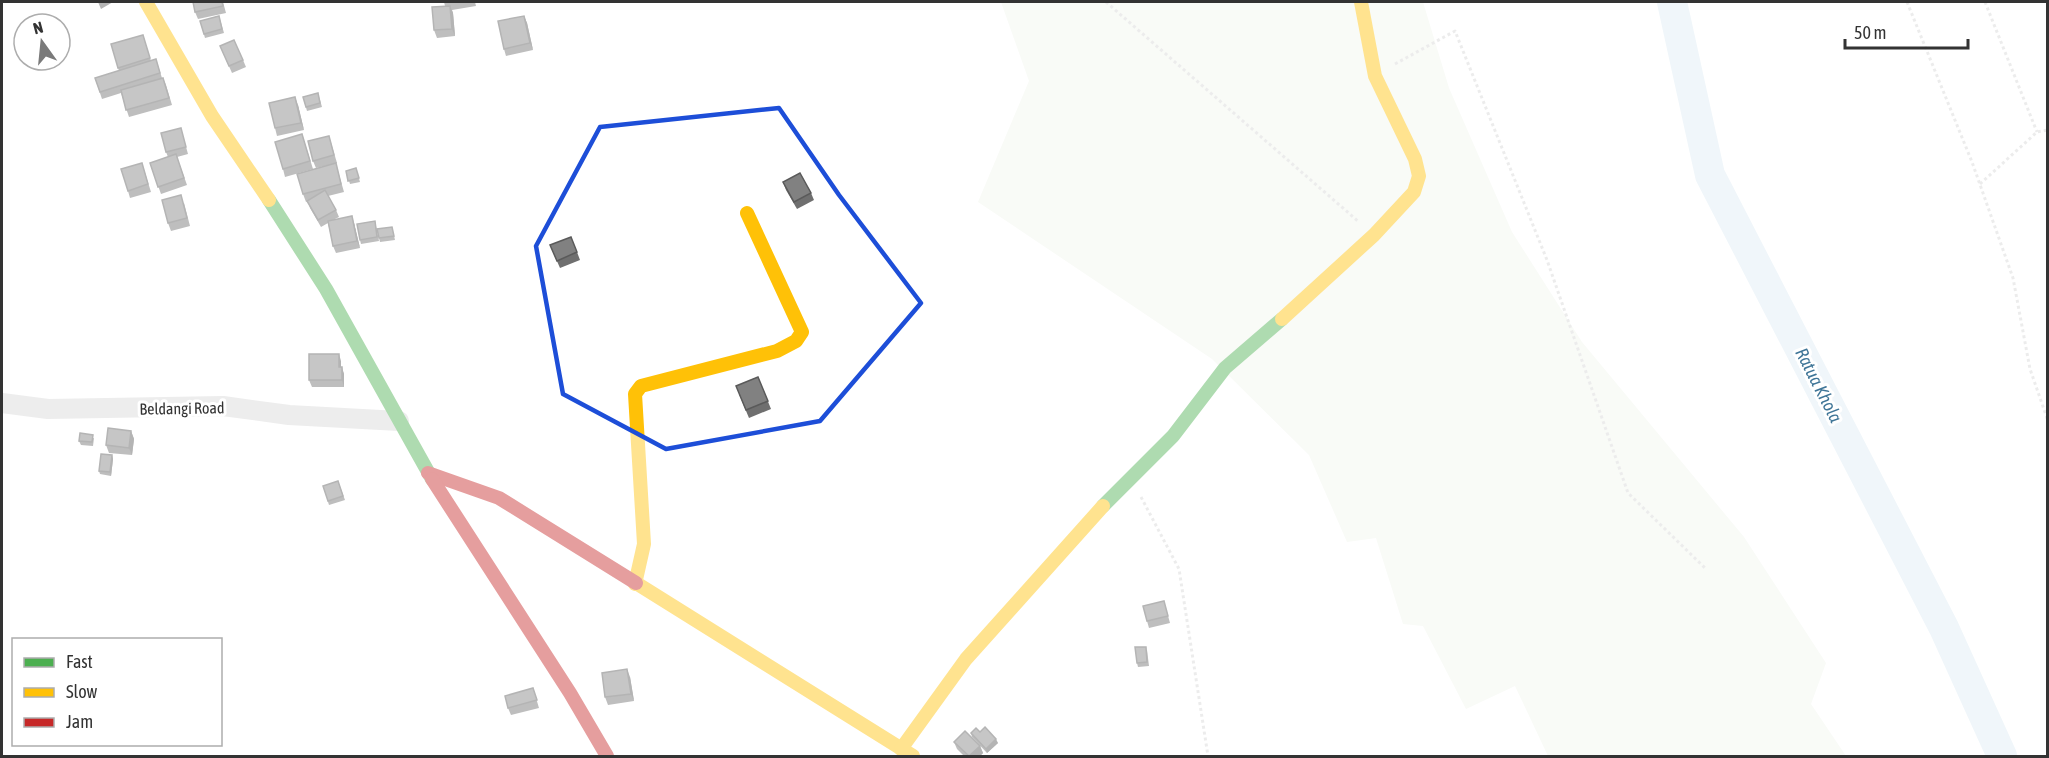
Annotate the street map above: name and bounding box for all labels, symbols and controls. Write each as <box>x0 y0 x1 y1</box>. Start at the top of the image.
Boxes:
north arrow <box>12 12 72 72</box>
scale bar <box>1845 12 1968 50</box>
text: N <box>31 18 45 37</box>
text: 50 m <box>1854 22 1886 43</box>
water label: Ratua Khola <box>1791 344 1847 426</box>
street label: Beldangi Road <box>139 398 225 419</box>
legend <box>12 638 222 746</box>
text: Fast <box>66 651 93 672</box>
text: Slow <box>66 681 97 702</box>
text: Jam <box>66 711 93 732</box>

